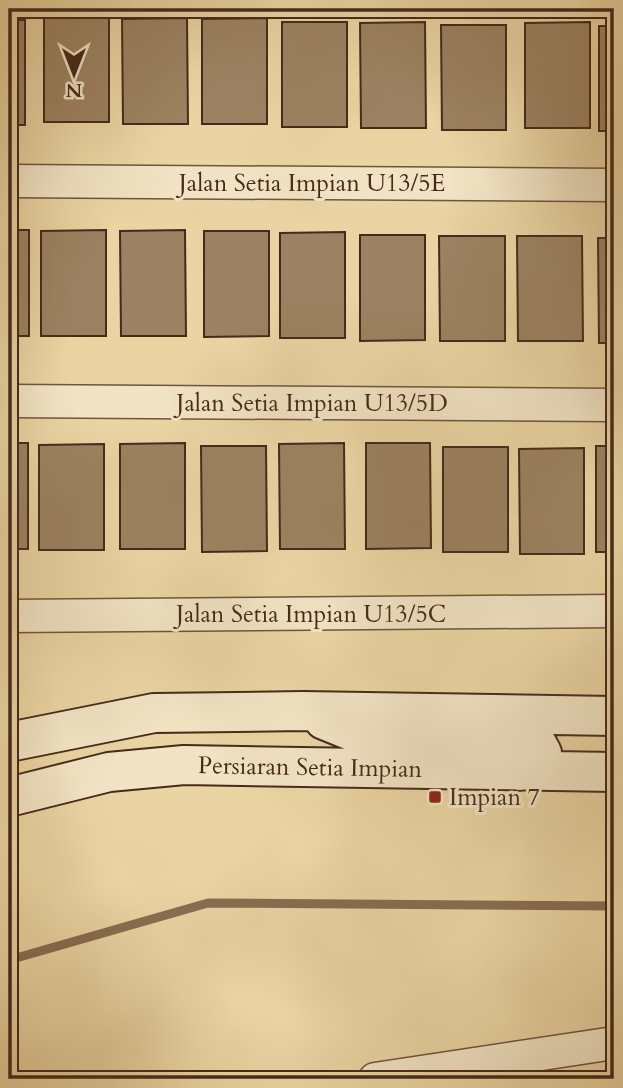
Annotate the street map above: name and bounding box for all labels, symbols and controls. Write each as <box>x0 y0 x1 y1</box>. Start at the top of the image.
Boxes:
north arrow <box>38 38 108 108</box>
text: N <box>65 77 82 103</box>
street label: Jalan Setia Impian U13/5E <box>176 167 445 200</box>
street label: Jalan Setia Impian U13/5D <box>173 387 448 420</box>
street label: Jalan Setia Impian U13/5C <box>173 598 446 631</box>
street label: Persiaran Setia Impian <box>198 749 423 786</box>
place label: Impian 7 <box>449 781 540 814</box>
marker: Impian 7 <box>427 789 443 805</box>

